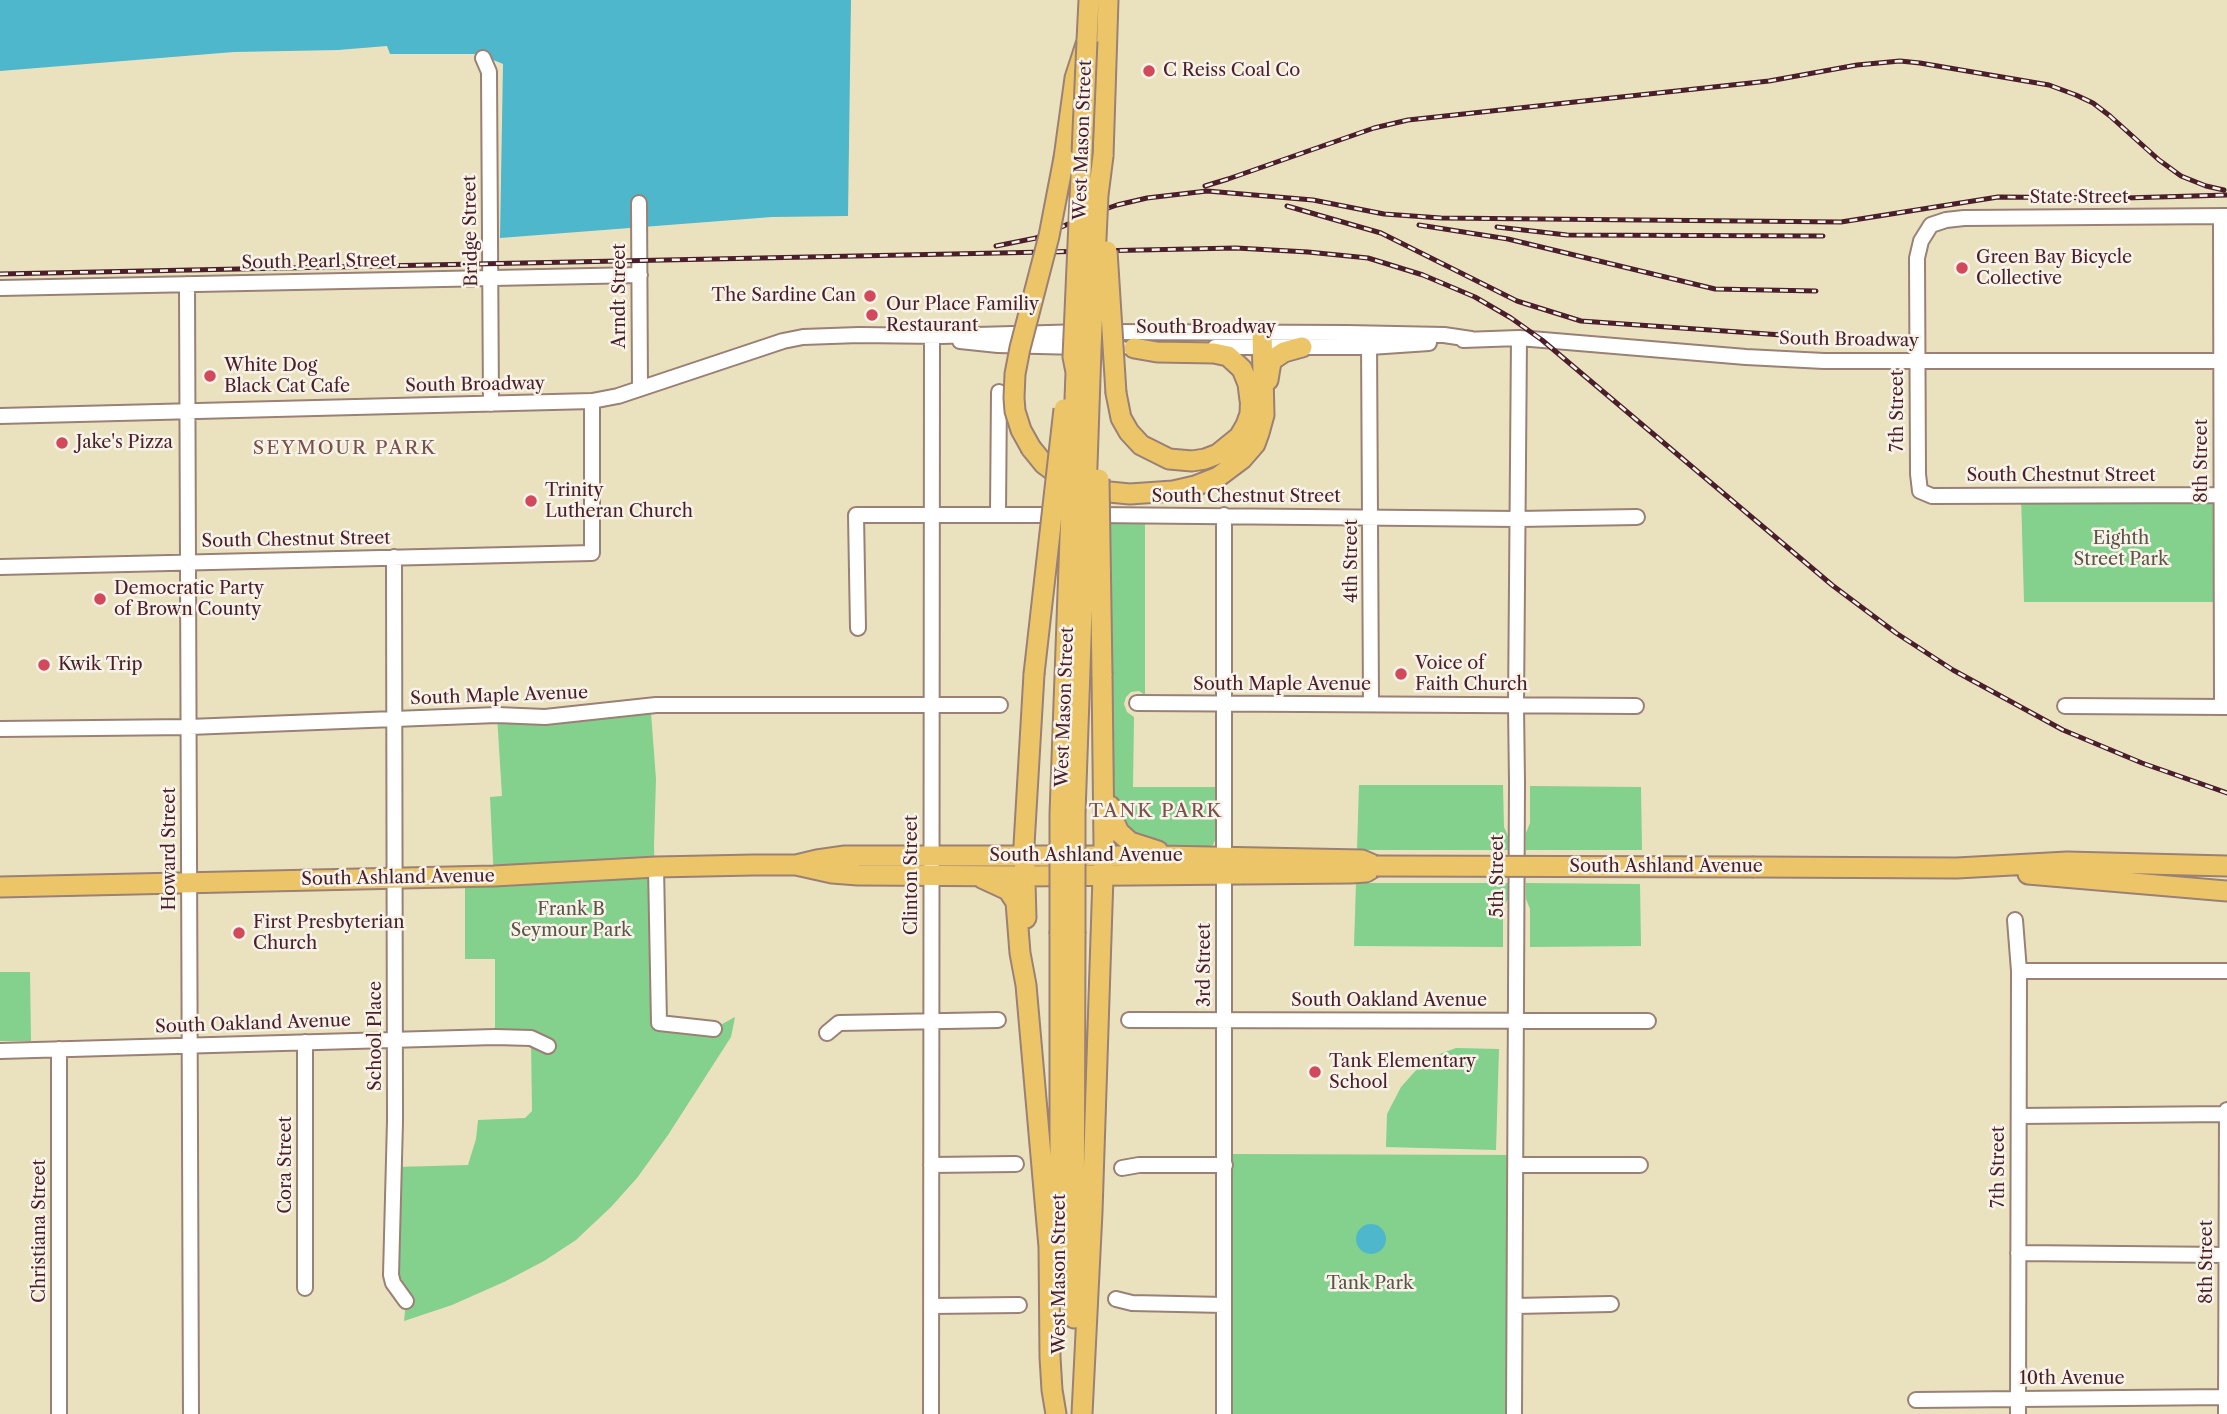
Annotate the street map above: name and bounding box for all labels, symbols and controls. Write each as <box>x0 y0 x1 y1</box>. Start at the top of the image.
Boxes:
street label: West Mason Street <box>1069 59 1097 221</box>
place label: C Reiss Coal Co <box>1163 60 1300 82</box>
marker: C Reiss Coal Co <box>1141 63 1157 79</box>
street label: Bridge Street <box>459 175 483 287</box>
street label: State Street <box>2030 187 2128 209</box>
street label: Arndt Street <box>609 243 631 349</box>
place label: Green Bay Bicycle Collective <box>1976 247 2132 290</box>
street label: South Pearl Street <box>241 250 397 274</box>
marker: Green Bay Bicycle Collective <box>1954 260 1970 276</box>
place label: The Sardine Can <box>712 285 856 307</box>
marker: The Sardine Can <box>862 288 878 304</box>
place label: Our Place Familiy Restaurant <box>886 294 1039 336</box>
marker: Our Place Familiy Restaurant <box>864 307 880 323</box>
street label: South Broadway <box>1136 317 1276 339</box>
street label: South Broadway <box>1779 328 1919 352</box>
place label: White Dog Black Cat Cafe <box>224 355 350 398</box>
marker: White Dog Black Cat Cafe <box>202 368 218 384</box>
street label: 7th Street <box>1887 370 1909 452</box>
street label: South Broadway <box>405 373 545 397</box>
street label: 8th Street <box>2191 419 2213 503</box>
place label: Jake's Pizza <box>76 432 173 454</box>
marker: Jake's Pizza <box>54 435 70 451</box>
district label: SEYMOUR PARK <box>254 438 436 460</box>
street label: South Chestnut Street <box>1966 465 2156 487</box>
place label: Trinity Lutheran Church <box>545 480 693 522</box>
street label: South Chestnut Street <box>1151 486 1341 508</box>
marker: Trinity Lutheran Church <box>523 493 539 509</box>
street label: 4th Street <box>1341 519 1363 603</box>
street label: South Chestnut Street <box>201 528 391 552</box>
park label: Eighth Street Park <box>2074 528 2168 570</box>
place label: Democratic Party of Brown County <box>114 578 264 620</box>
marker: Democratic Party of Brown County <box>92 591 108 607</box>
street label: West Mason Street <box>1051 626 1079 788</box>
place label: Voice of Faith Church <box>1415 653 1528 696</box>
place label: Kwik Trip <box>58 654 142 676</box>
marker: Kwik Trip <box>36 657 52 673</box>
marker: Voice of Faith Church <box>1393 666 1409 682</box>
street label: South Maple Avenue <box>1193 674 1371 696</box>
street label: South Maple Avenue <box>410 682 588 710</box>
street label: Howard Street <box>159 787 181 911</box>
district label: TANK PARK <box>1090 801 1222 823</box>
street label: Clinton Street <box>901 815 923 935</box>
street label: 5th Street <box>1487 834 1509 918</box>
street label: South Ashland Avenue <box>989 845 1183 867</box>
street label: South Ashland Avenue <box>1569 856 1763 878</box>
street label: South Ashland Avenue <box>301 866 495 890</box>
park label: Frank B Seymour Park <box>511 899 631 942</box>
place label: First Presbyterian Church <box>253 912 404 954</box>
street label: 3rd Street <box>1194 923 1216 1007</box>
marker: First Presbyterian Church <box>231 925 247 941</box>
street label: School Place <box>365 981 387 1091</box>
street label: South Oakland Avenue <box>1291 990 1487 1012</box>
street label: South Oakland Avenue <box>155 1010 351 1038</box>
place label: Tank Elementary School <box>1329 1051 1476 1094</box>
marker: Tank Elementary School <box>1307 1064 1323 1080</box>
street label: Cora Street <box>275 1116 297 1214</box>
street label: 7th Street <box>1988 1126 2010 1208</box>
street label: Christiana Street <box>29 1159 51 1303</box>
street label: West Mason Street <box>1049 1194 1071 1354</box>
street label: 8th Street <box>2196 1220 2218 1304</box>
park label: Tank Park <box>1327 1273 1413 1295</box>
street label: 10th Avenue <box>2019 1368 2125 1390</box>

